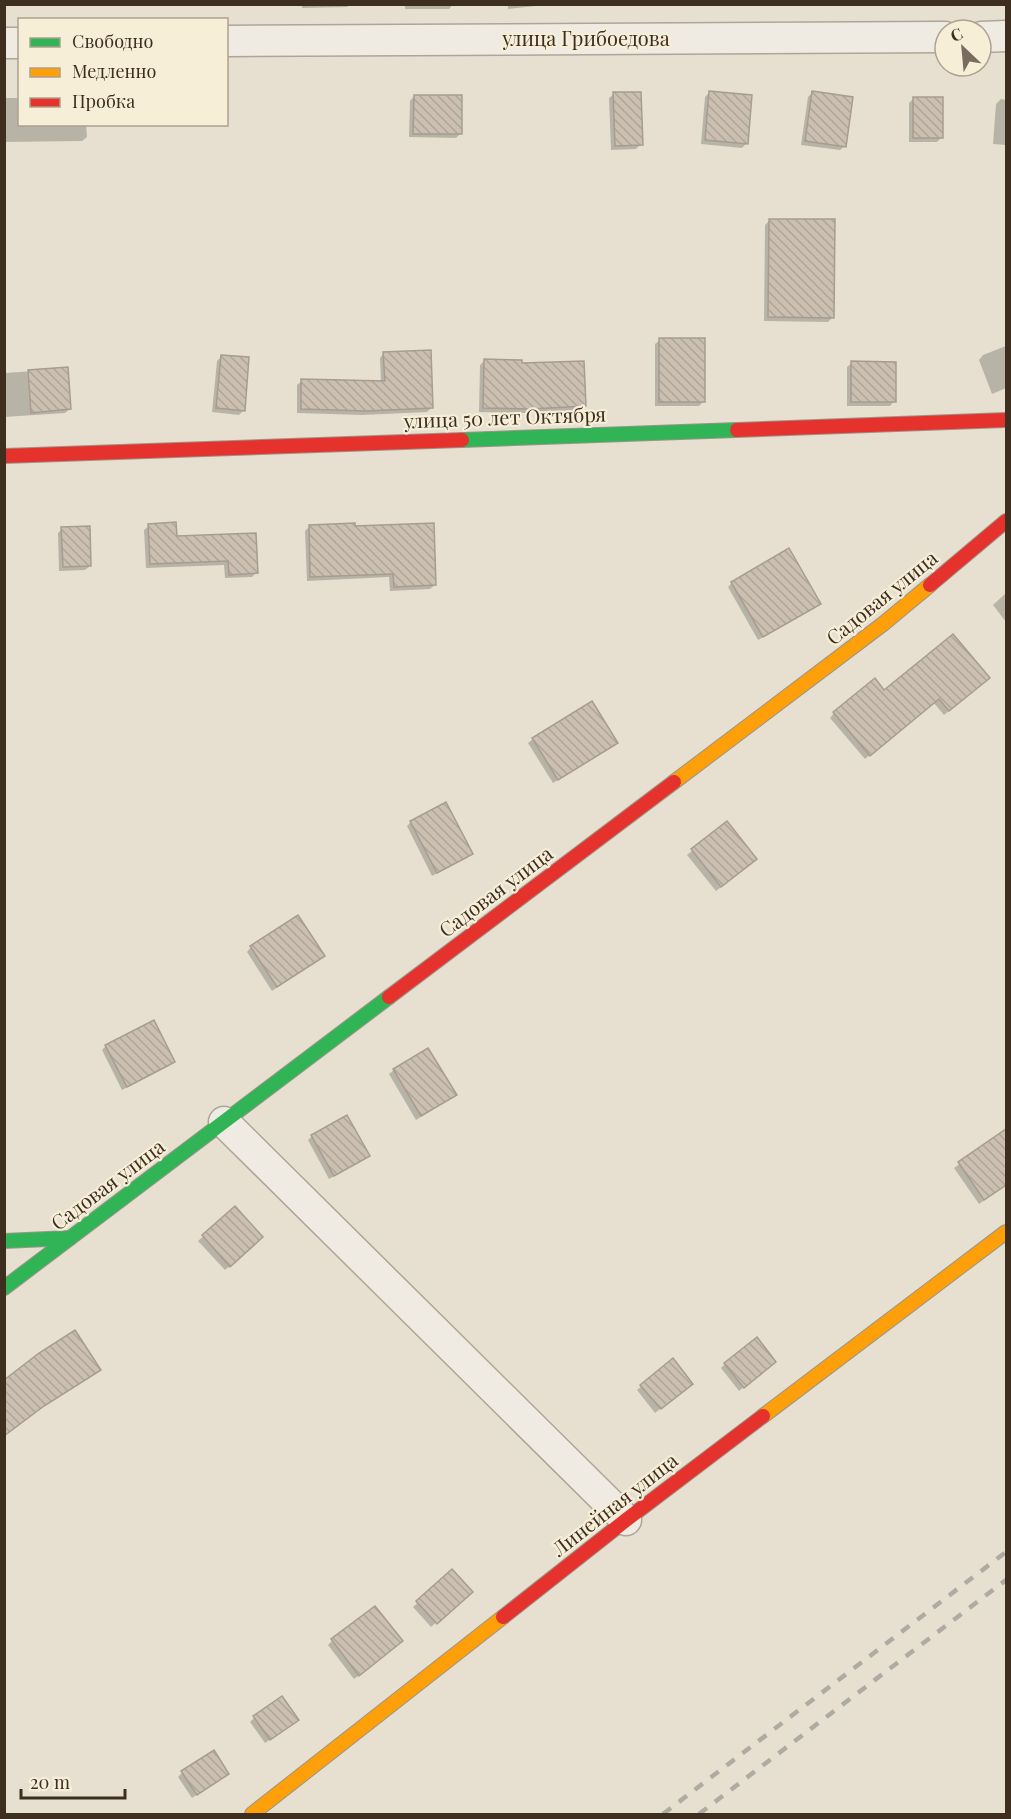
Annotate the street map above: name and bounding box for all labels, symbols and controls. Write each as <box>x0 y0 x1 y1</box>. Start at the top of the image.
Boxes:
legend <box>18 18 228 126</box>
north arrow <box>933 18 993 78</box>
text: С <box>947 22 966 46</box>
street label: улица Грибоедова <box>501 24 670 51</box>
text: Свободно <box>72 29 153 53</box>
text: Медленно <box>72 59 157 83</box>
text: Пробка <box>72 89 135 113</box>
street label: улица 50 лет Октября <box>402 399 607 434</box>
street label: Садовая улица <box>820 544 942 650</box>
street label: Садовая улица <box>433 839 557 942</box>
street label: Садовая улица <box>45 1132 169 1235</box>
street label: Линейная улица <box>545 1446 683 1562</box>
scale bar <box>21 1762 124 1800</box>
text: 20 m <box>30 1770 70 1794</box>

